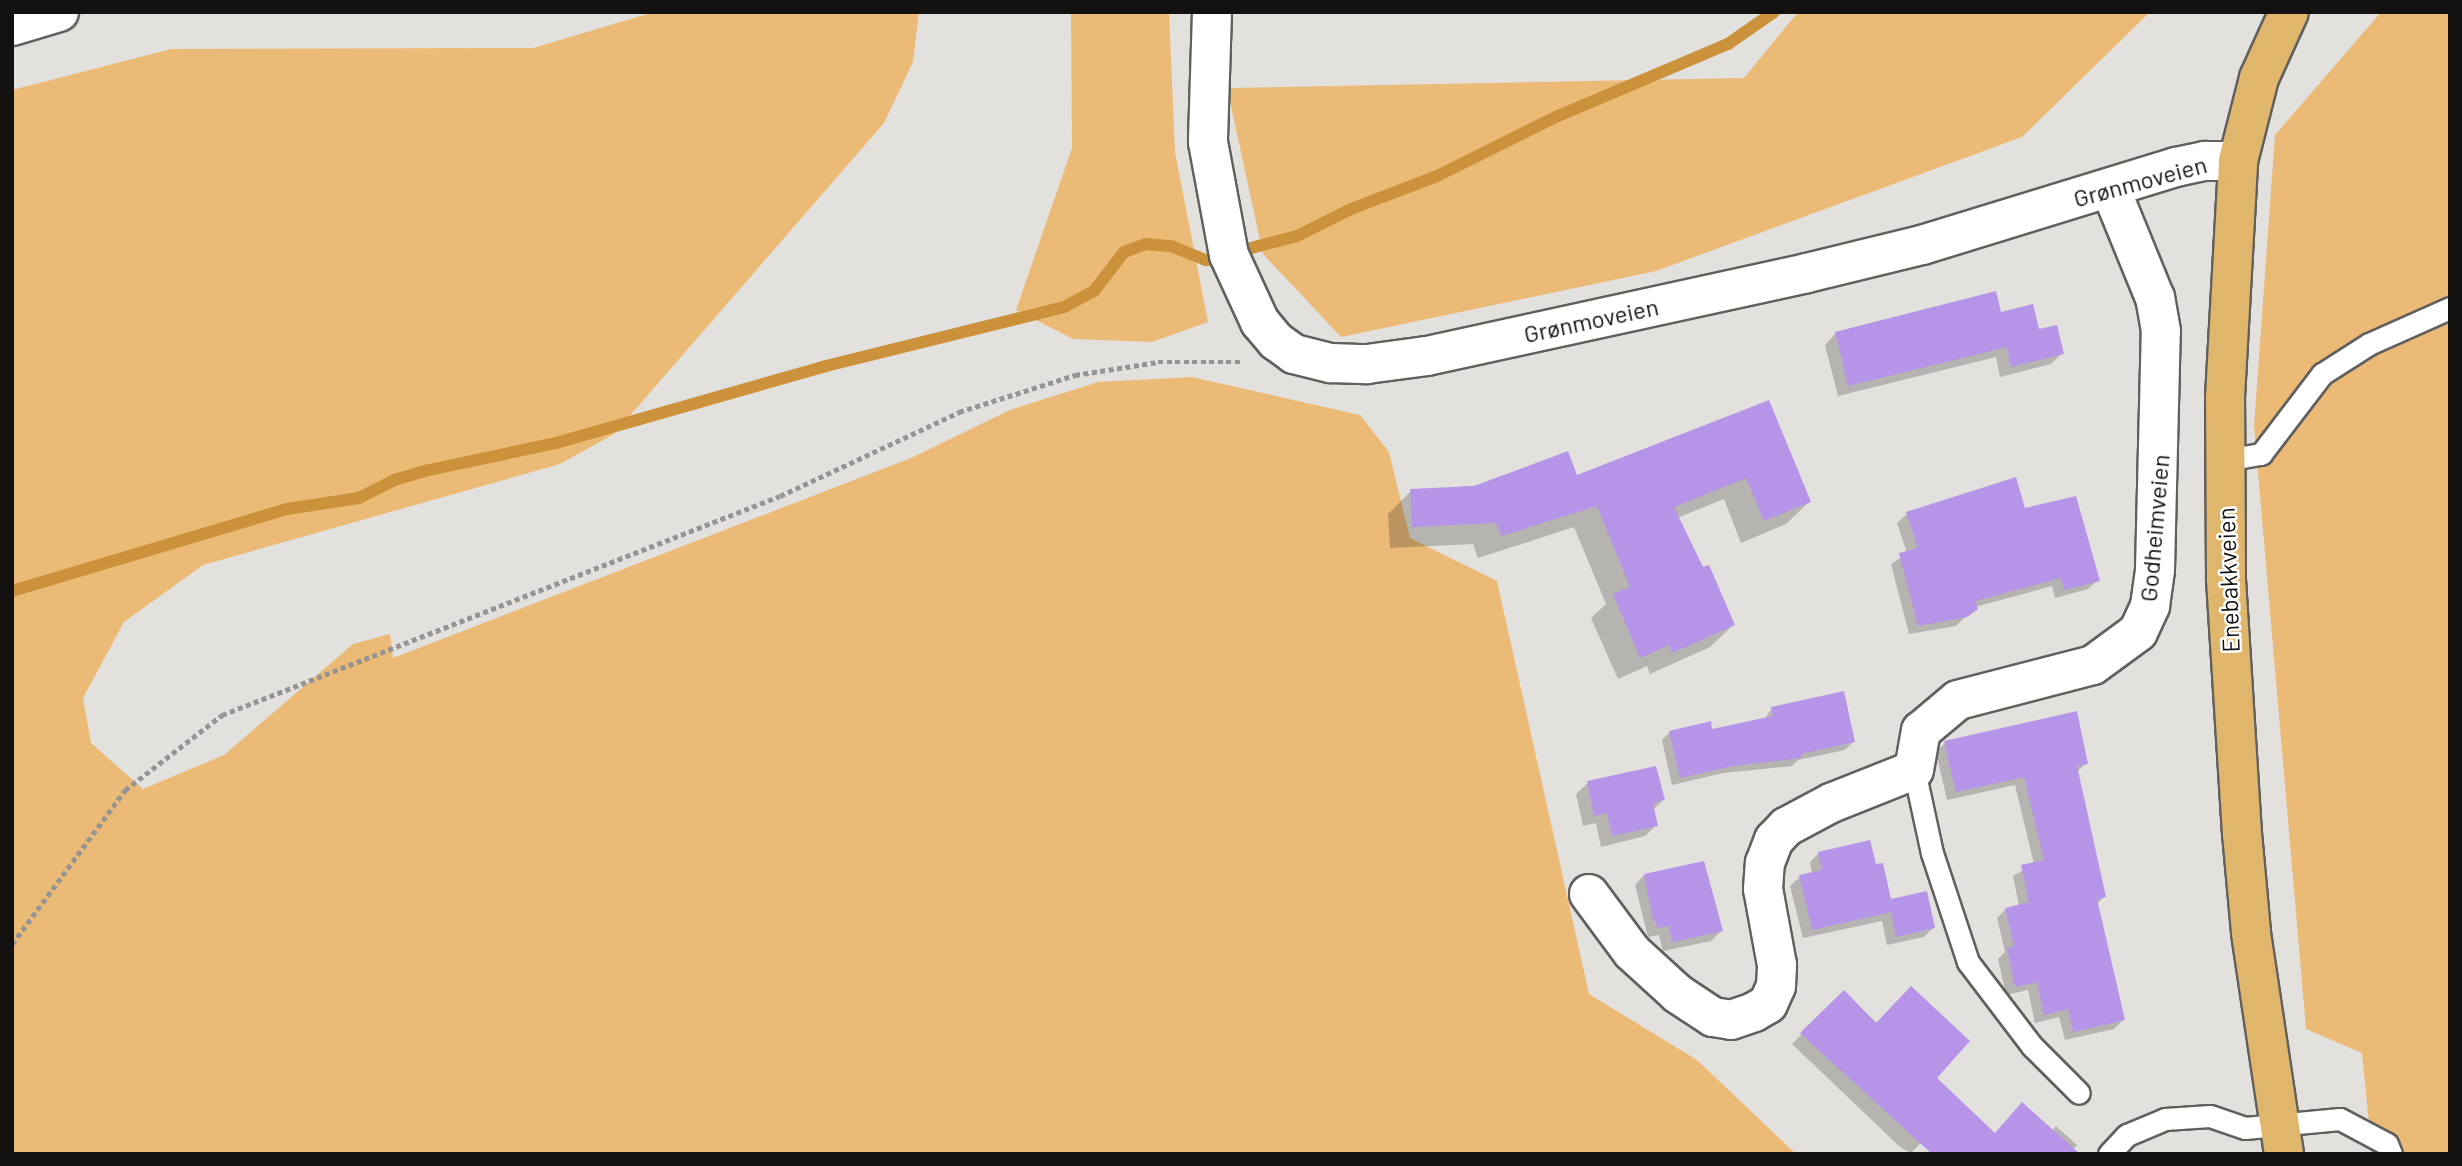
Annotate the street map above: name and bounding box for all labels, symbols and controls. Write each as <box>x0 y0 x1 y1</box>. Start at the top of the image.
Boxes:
street label: Grønmoveien <box>2070 149 2210 213</box>
street label: Grønmoveien <box>1521 292 1661 348</box>
street label: Godheimveien <box>2133 453 2175 603</box>
street label: Enebakkveien <box>2211 507 2245 653</box>

